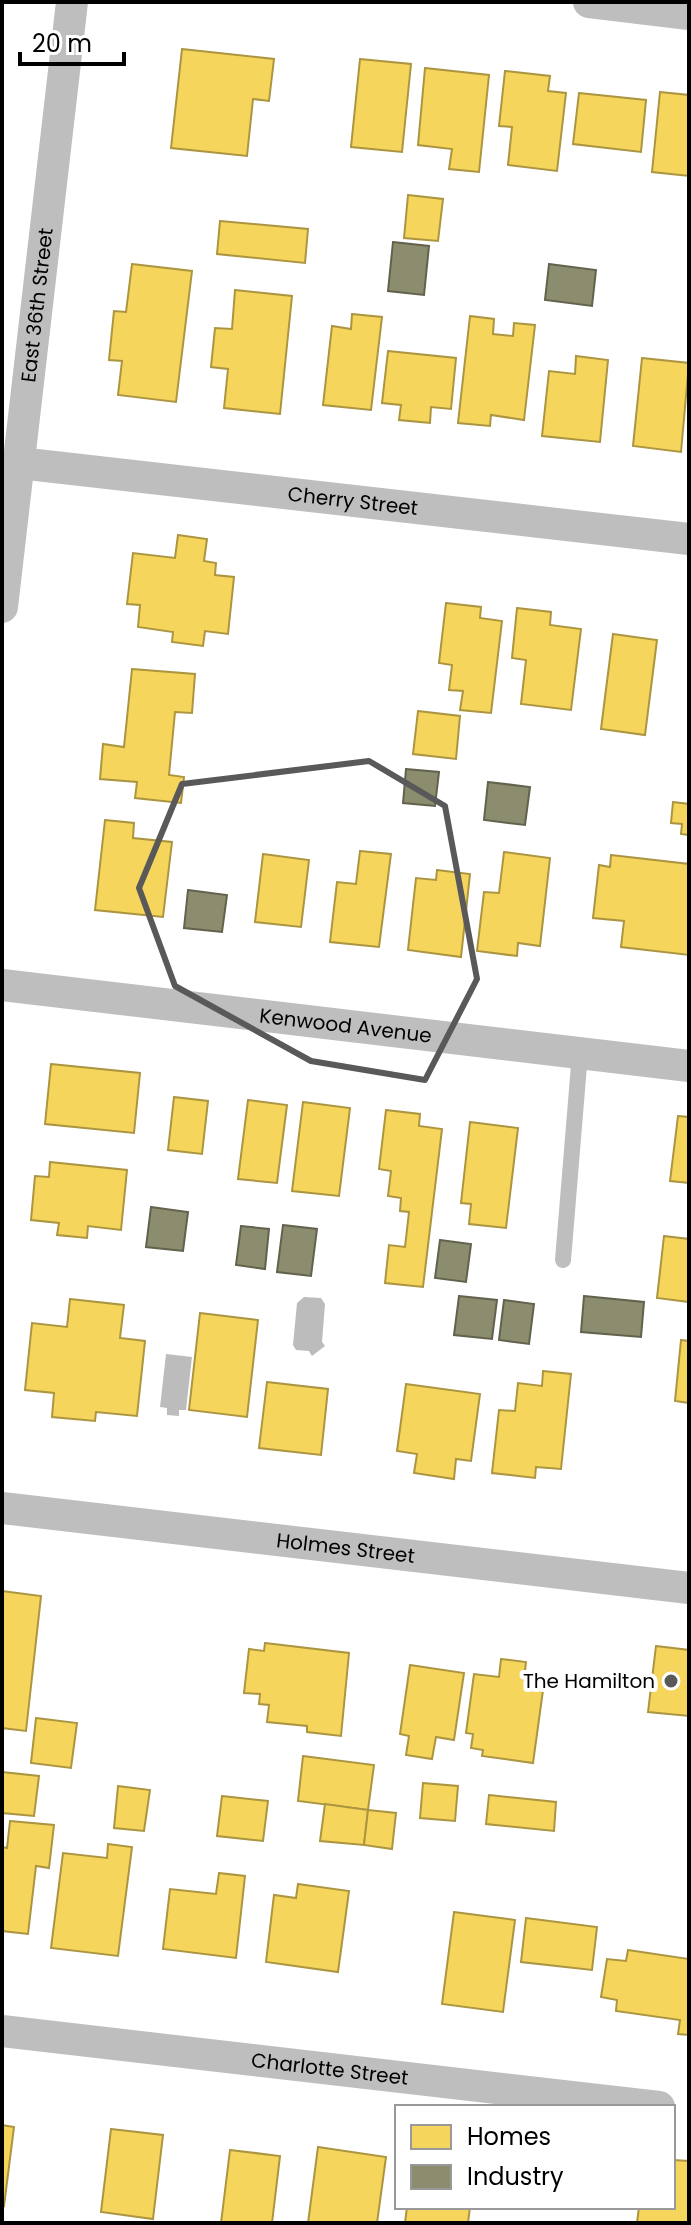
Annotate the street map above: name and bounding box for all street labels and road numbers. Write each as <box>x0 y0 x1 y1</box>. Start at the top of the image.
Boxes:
street label: East 36th Street <box>14 226 60 384</box>
street label: Cherry Street <box>286 480 419 522</box>
street label: Kenwood Avenue <box>258 1001 433 1050</box>
street label: Holmes Street <box>275 1526 416 1570</box>
street label: Charlotte Street <box>250 2046 410 2092</box>

